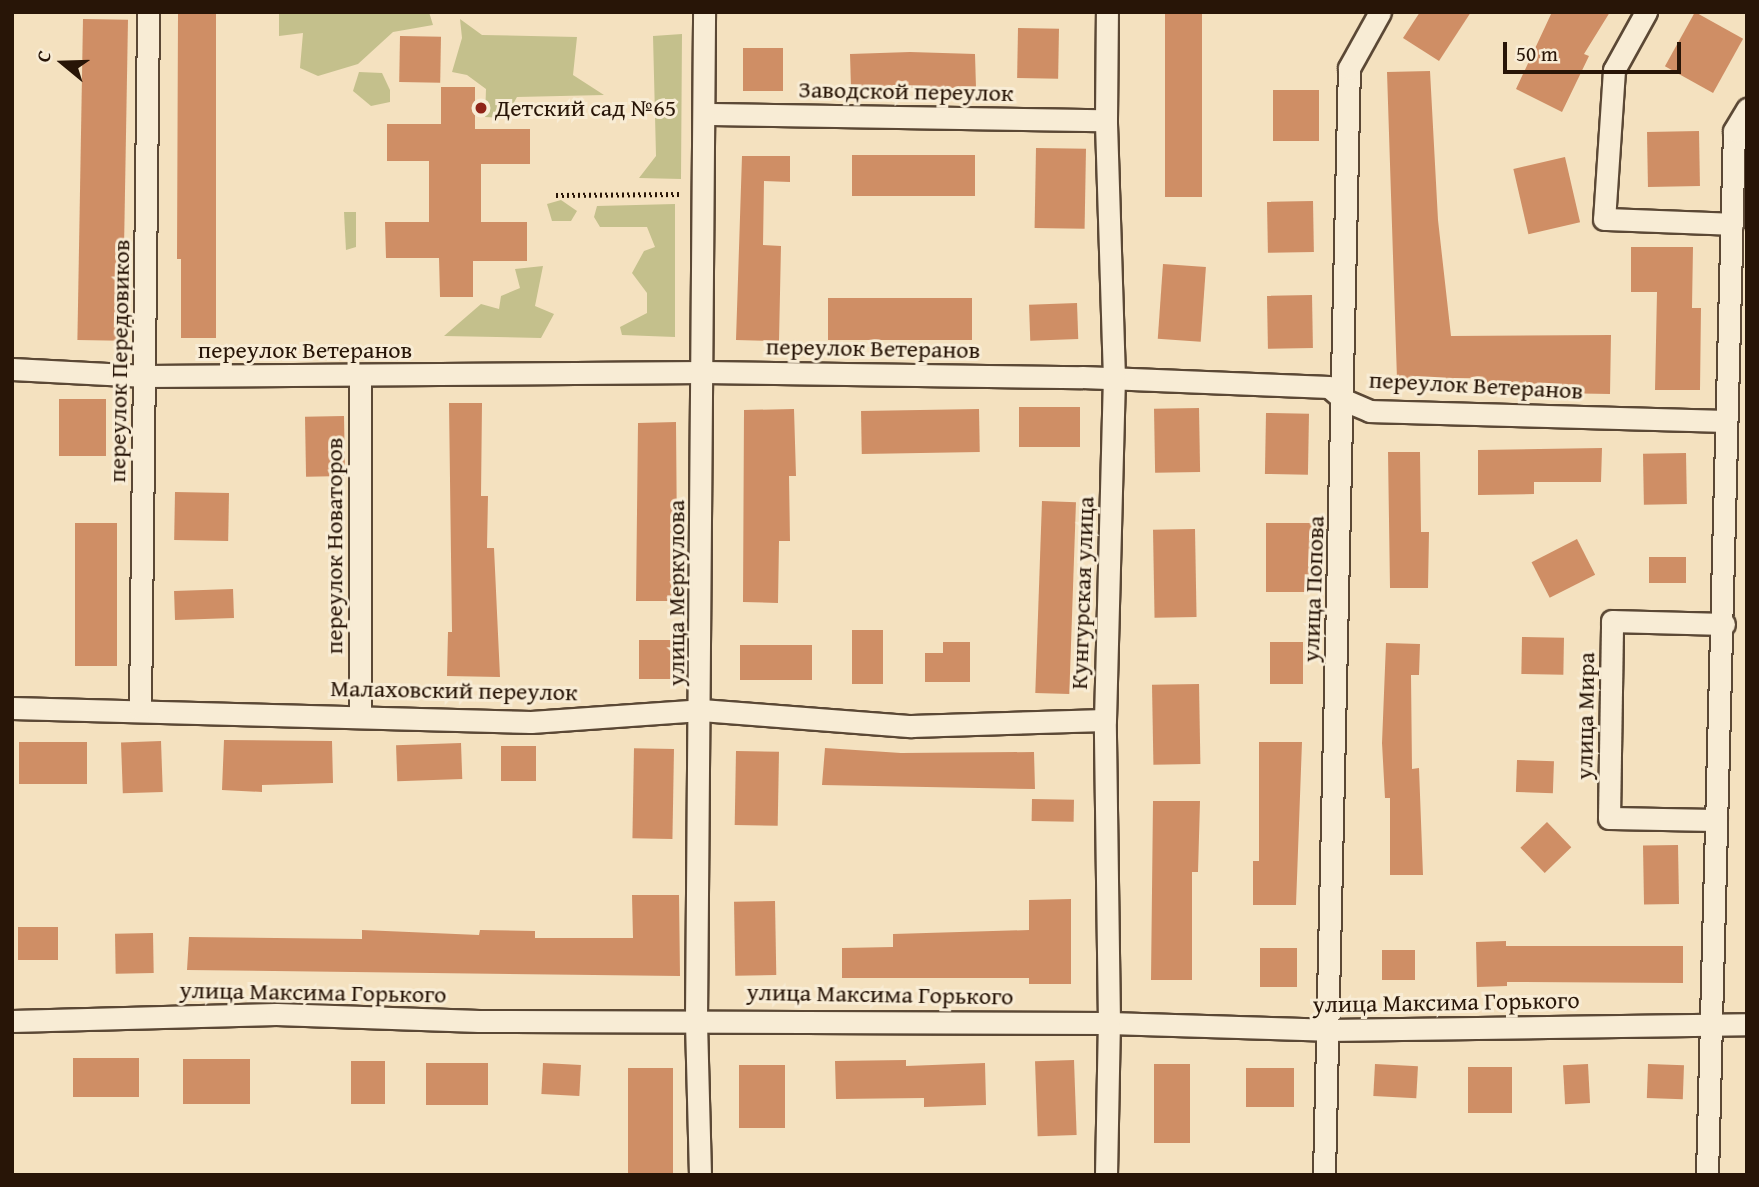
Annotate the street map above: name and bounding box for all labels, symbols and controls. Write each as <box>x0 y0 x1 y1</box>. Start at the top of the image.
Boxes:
north arrow <box>28 28 98 98</box>
scale bar <box>1507 28 1686 72</box>
text: 50 m <box>1516 38 1558 69</box>
text: С <box>28 47 58 66</box>
street label: Заводской переулок <box>798 75 1014 107</box>
place label: Детский сад №65 <box>495 94 676 122</box>
marker: Детский сад №65 <box>473 100 489 116</box>
street label: переулок Передовиков <box>102 239 136 483</box>
street label: переулок Ветеранов <box>766 332 980 364</box>
street label: переулок Ветеранов <box>198 336 412 364</box>
street label: переулок Ветеранов <box>1368 365 1584 405</box>
street label: переулок Новаторов <box>320 438 348 654</box>
street label: Кунгурская улица <box>1064 496 1100 690</box>
street label: улица Меркулова <box>662 500 690 686</box>
street label: улица Попова <box>1296 515 1330 663</box>
street label: улица Мира <box>1569 652 1601 780</box>
street label: Малаховский переулок <box>330 673 578 707</box>
street label: улица Максима Горького <box>179 975 447 1009</box>
street label: улица Максима Горького <box>746 977 1014 1011</box>
street label: улица Максима Горького <box>1312 985 1580 1019</box>

